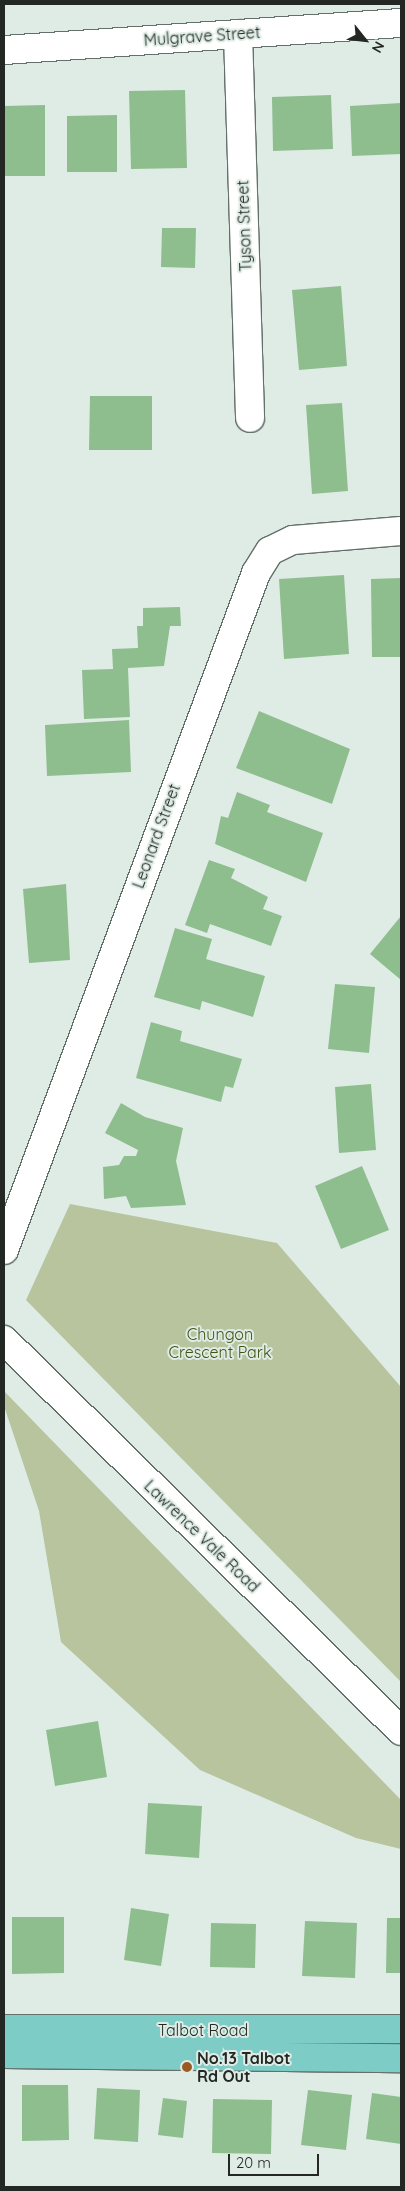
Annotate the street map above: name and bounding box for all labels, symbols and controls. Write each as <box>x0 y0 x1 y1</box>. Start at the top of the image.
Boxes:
north arrow <box>340 15 390 65</box>
street label: Mulgrave Street <box>143 22 261 50</box>
text: N <box>368 38 388 56</box>
street label: Tyson Street <box>233 180 255 272</box>
street label: Leonard Street <box>128 781 184 891</box>
park label: Chungon Crescent Park <box>168 1324 272 1362</box>
street label: Lawrence Vale Road <box>140 1476 264 1596</box>
street label: Talbot Road <box>158 2020 248 2040</box>
place label: No.13 Talbot Rd Out <box>197 2048 291 2086</box>
marker: No.13 Talbot Rd Out <box>181 2061 193 2073</box>
scale bar <box>230 2144 321 2176</box>
text: 20 m <box>236 2153 271 2172</box>

